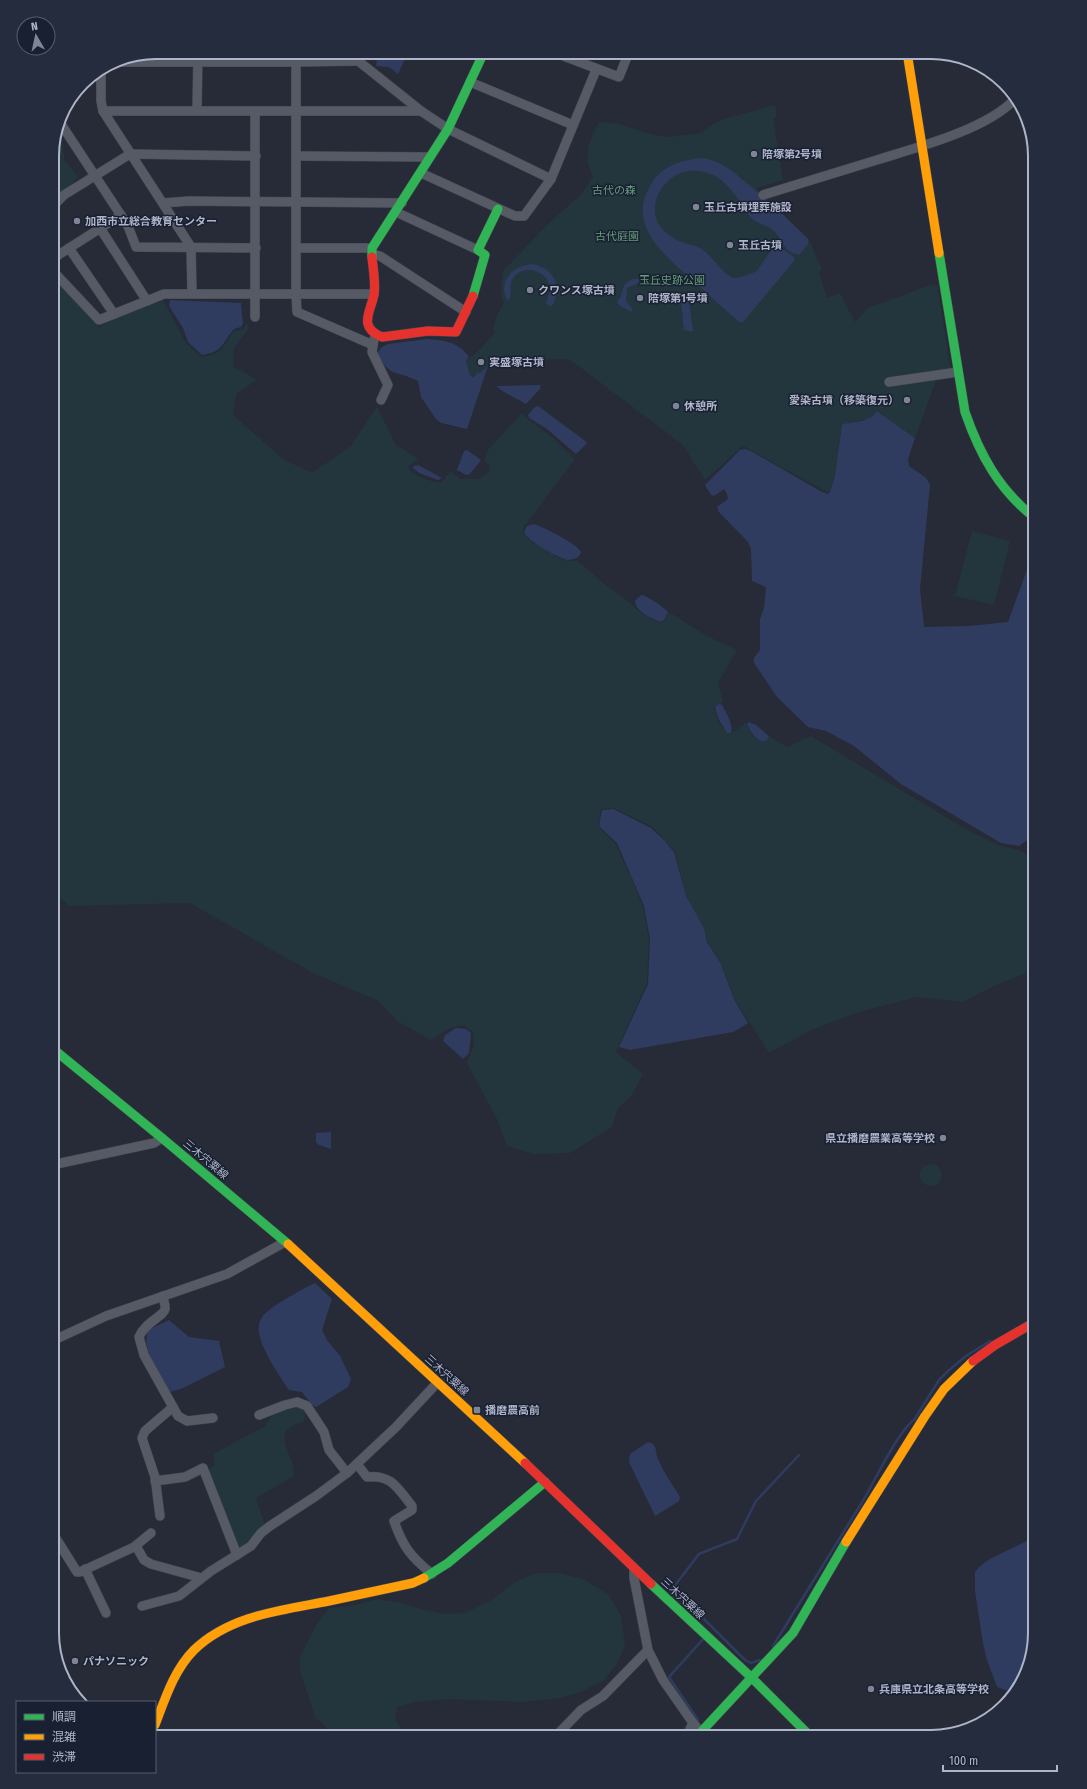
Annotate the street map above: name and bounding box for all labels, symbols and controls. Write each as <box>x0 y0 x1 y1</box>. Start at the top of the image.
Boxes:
north arrow <box>16 16 56 56</box>
text: N <box>30 20 39 34</box>
place label: 陪塚第2号墳 <box>762 148 822 161</box>
marker: 陪塚第2号墳 <box>749 149 759 159</box>
park label: 古代の森 <box>592 184 636 197</box>
place label: 玉丘古墳埋葬施設 <box>704 201 792 214</box>
marker: 玉丘古墳埋葬施設 <box>691 202 701 212</box>
place label: 加西市立総合教育センター <box>85 215 217 228</box>
marker: 加西市立総合教育センター <box>72 216 82 226</box>
park label: 古代庭園 <box>595 230 639 243</box>
place label: 玉丘古墳 <box>738 239 782 252</box>
marker: 玉丘古墳 <box>725 240 735 250</box>
park label: 玉丘史跡公園 <box>639 274 705 287</box>
place label: クワンス塚古墳 <box>538 284 615 297</box>
marker: クワンス塚古墳 <box>525 285 535 295</box>
place label: 陪塚第1号墳 <box>648 292 708 305</box>
marker: 陪塚第1号墳 <box>635 293 645 303</box>
place label: 実盛塚古墳 <box>489 356 544 369</box>
marker: 実盛塚古墳 <box>476 357 486 367</box>
place label: 愛染古墳（移築復元） <box>789 394 899 407</box>
marker: 愛染古墳（移築復元） <box>902 395 912 405</box>
place label: 休憩所 <box>684 400 717 413</box>
marker: 休憩所 <box>671 401 681 411</box>
place label: 県立播磨農業高等学校 <box>825 1132 935 1145</box>
marker: 県立播磨農業高等学校 <box>938 1133 948 1143</box>
street label: 三木宍粟線 <box>180 1137 231 1182</box>
street label: 三木宍粟線 <box>422 1352 471 1399</box>
place label: 播磨農高前 <box>485 1404 540 1417</box>
marker: 播磨農高前 <box>472 1405 482 1415</box>
street label: 三木宍粟線 <box>658 1575 707 1622</box>
place label: パナソニック <box>83 1655 149 1668</box>
marker: パナソニック <box>70 1656 80 1666</box>
place label: 兵庫県立北条高等学校 <box>879 1683 989 1696</box>
marker: 兵庫県立北条高等学校 <box>866 1684 876 1694</box>
legend <box>16 1701 156 1773</box>
text: 順調 <box>52 1710 76 1724</box>
text: 混雑 <box>52 1730 76 1744</box>
scale bar <box>943 1747 1057 1773</box>
text: 渋滞 <box>52 1750 76 1764</box>
text: 100 m <box>949 1754 978 1768</box>

